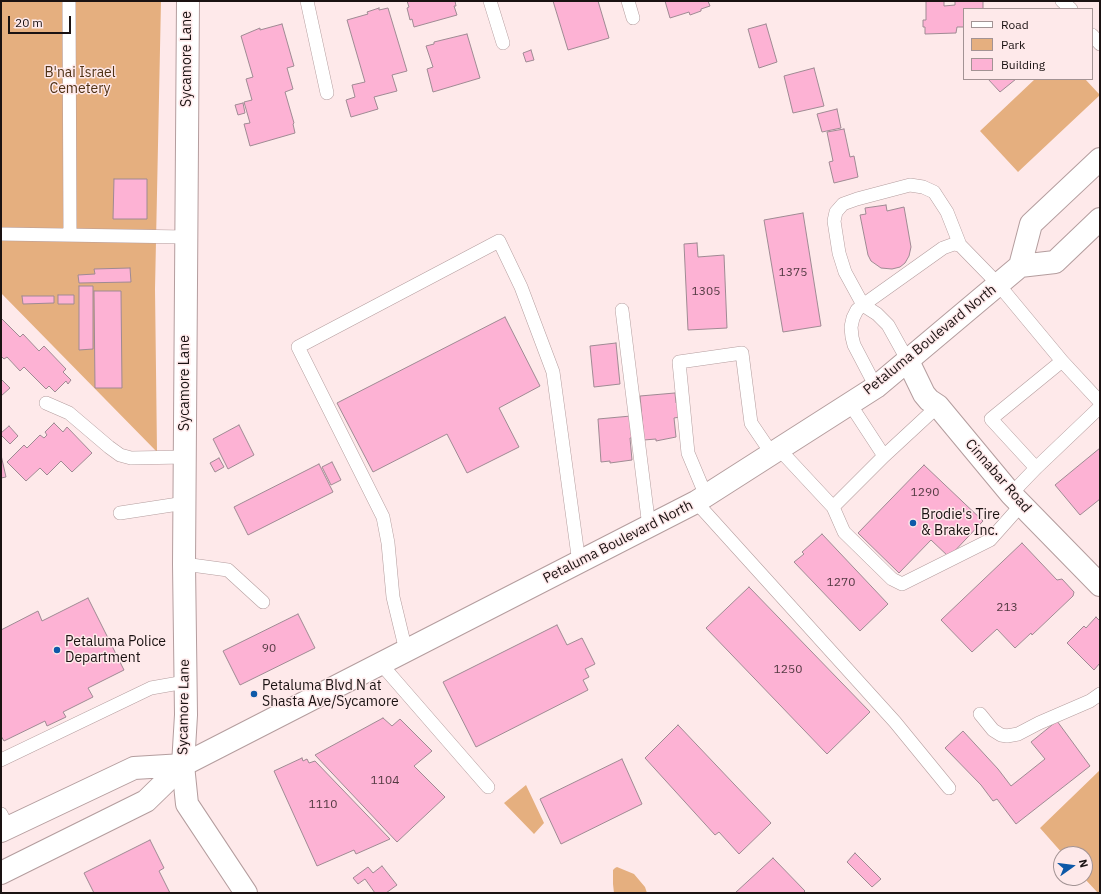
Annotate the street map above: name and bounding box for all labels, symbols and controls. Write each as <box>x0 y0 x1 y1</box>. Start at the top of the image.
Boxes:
scale bar <box>10 8 73 34</box>
legend <box>963 8 1093 80</box>
street label: Sycamore Lane <box>179 11 195 107</box>
text: 20 m <box>15 15 43 30</box>
text: Road <box>1001 17 1029 32</box>
text: Park <box>1001 37 1025 52</box>
text: Building <box>1001 57 1045 72</box>
park label: B'nai Israel Cemetery <box>44 65 116 98</box>
house number: 1375 <box>779 266 807 280</box>
street label: Petaluma Boulevard North <box>860 281 1000 399</box>
house number: 1305 <box>692 285 720 299</box>
street label: Sycamore Lane <box>177 335 193 431</box>
street label: Cinnabar Road <box>962 436 1034 516</box>
house number: 1290 <box>911 486 939 500</box>
street label: Petaluma Boulevard North <box>540 497 696 587</box>
place label: Brodie's Tire & Brake Inc. <box>921 507 1000 540</box>
marker: Brodie's Tire & Brake Inc. <box>908 518 918 528</box>
house number: 1270 <box>827 576 855 590</box>
house number: 213 <box>996 601 1018 615</box>
place label: Petaluma Police Department <box>65 634 166 666</box>
house number: 90 <box>262 642 276 656</box>
marker: Petaluma Police Department <box>52 645 62 655</box>
street label: Sycamore Lane <box>175 659 193 755</box>
house number: 1250 <box>774 663 802 677</box>
place label: Petaluma Blvd N at Shasta Ave/Sycamore <box>262 678 399 710</box>
marker: Petaluma Blvd N at Shasta Ave/Sycamore <box>249 689 259 699</box>
house number: 1104 <box>371 774 399 788</box>
house number: 1110 <box>309 798 337 812</box>
north arrow <box>1053 846 1093 886</box>
text: N <box>1076 858 1091 869</box>

